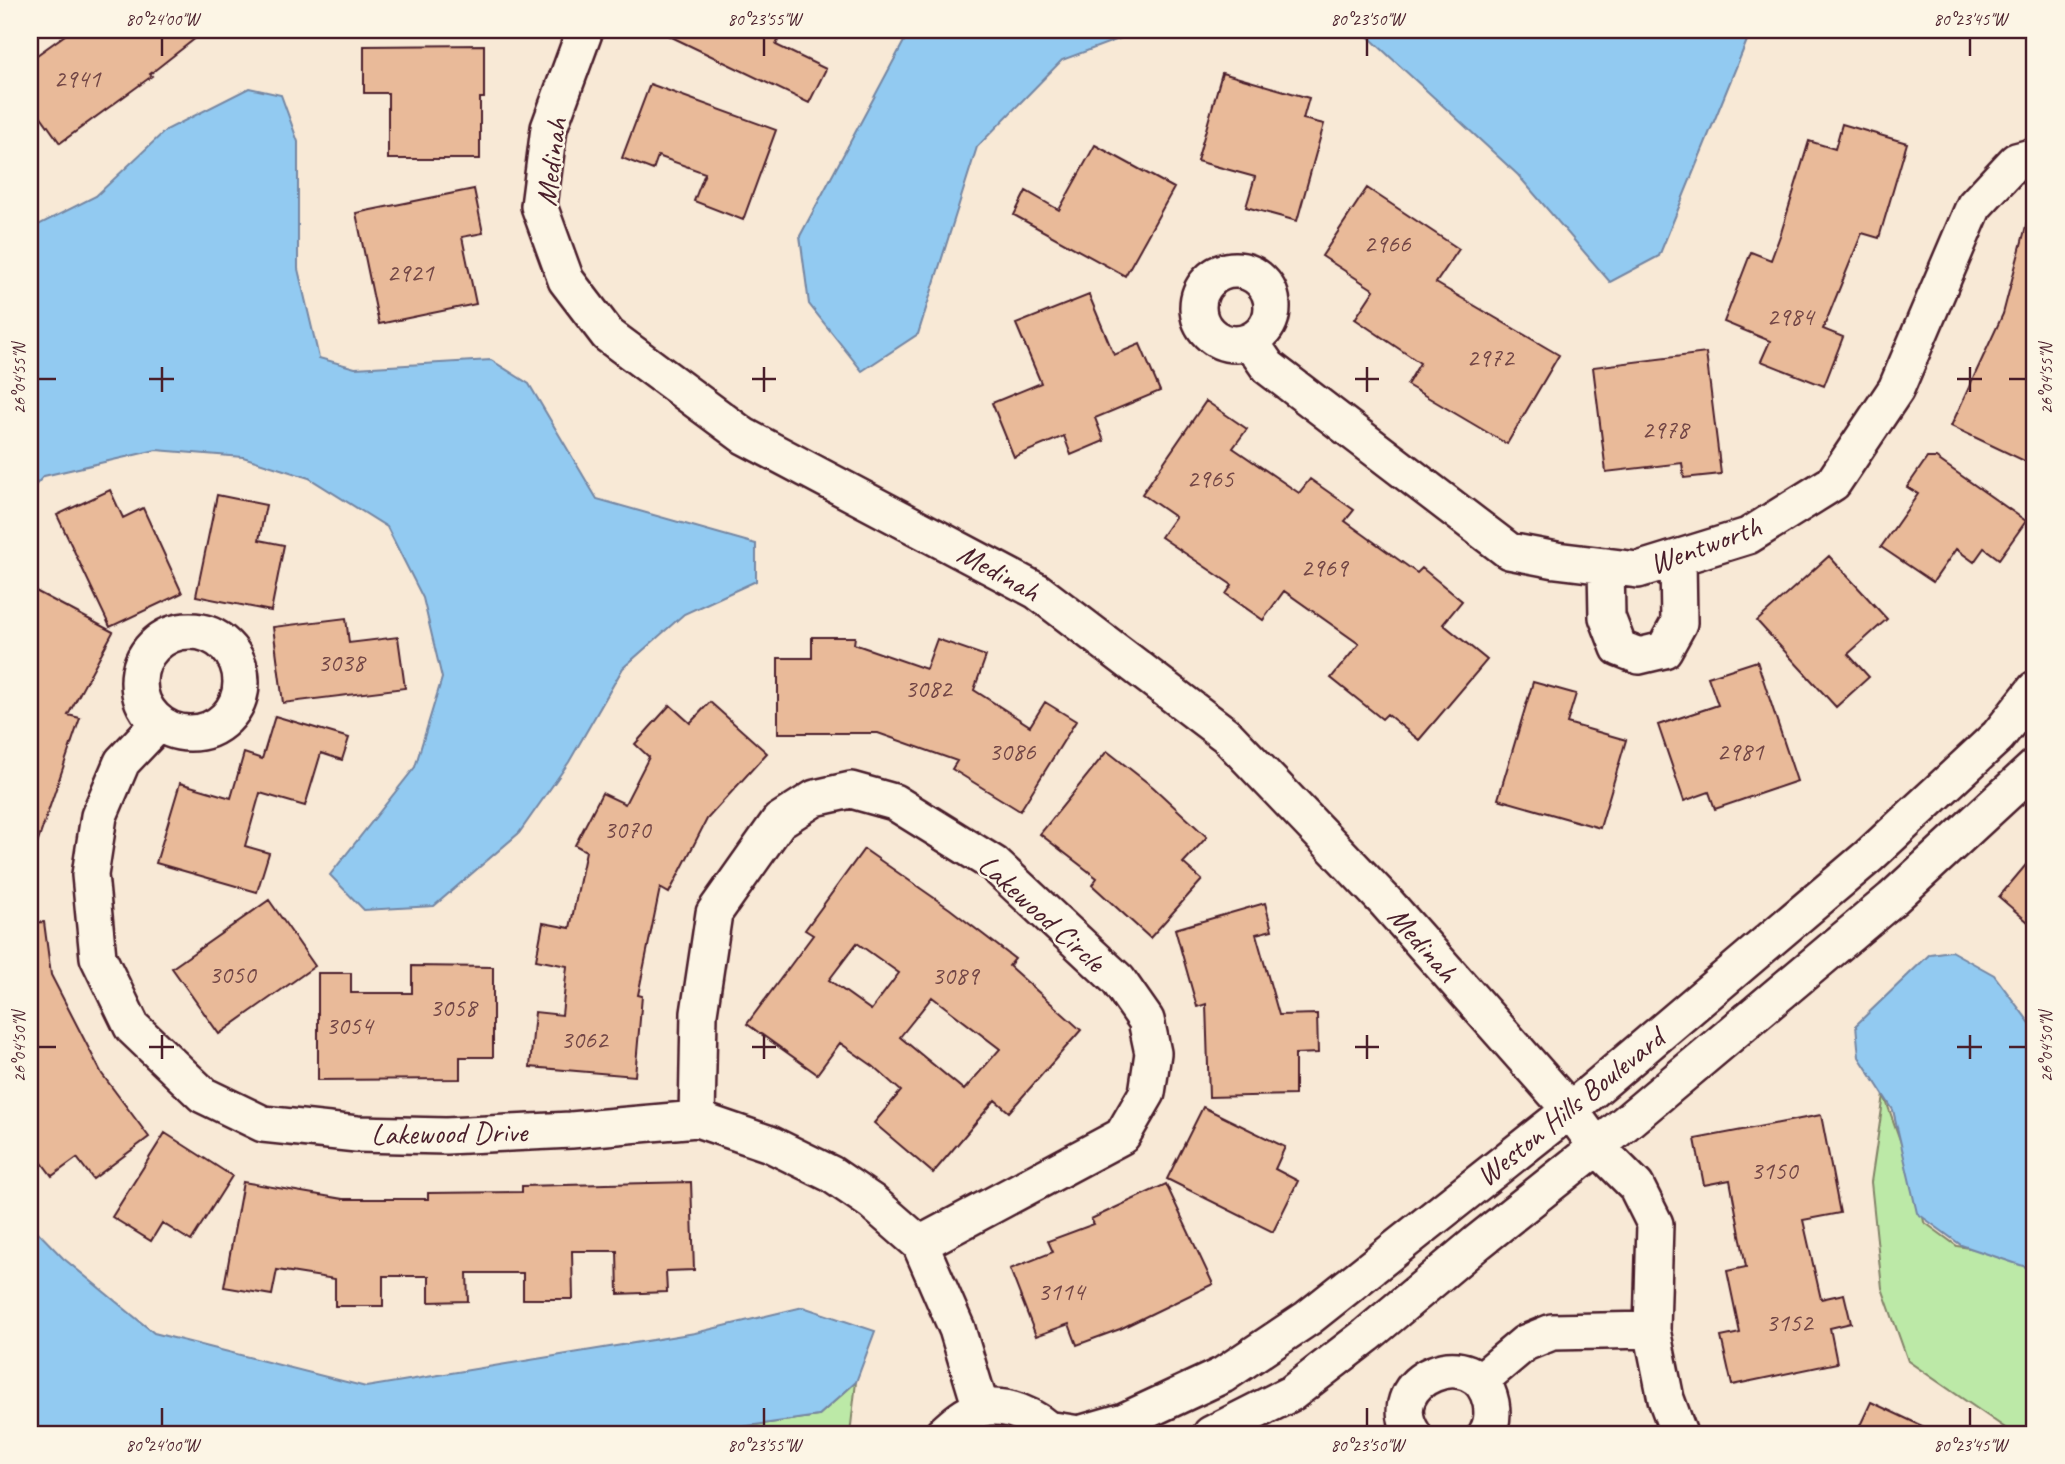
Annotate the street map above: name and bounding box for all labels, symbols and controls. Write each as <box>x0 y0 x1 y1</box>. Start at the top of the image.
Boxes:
text: 80°24'00"W <box>125 8 202 30</box>
text: 80°23'55"W <box>727 8 804 30</box>
text: 80°23'50"W <box>1330 8 1407 30</box>
text: 80°23'45"W <box>1933 8 2010 30</box>
house number: 2941 <box>54 62 102 95</box>
street label: Medinah <box>527 116 575 208</box>
house number: 2966 <box>1364 227 1412 260</box>
house number: 2921 <box>387 256 435 289</box>
house number: 2984 <box>1767 300 1816 333</box>
text: 26°04'55"N <box>8 340 30 414</box>
text: 26°04'55"N <box>2035 340 2057 414</box>
house number: 2972 <box>1467 341 1516 374</box>
house number: 2978 <box>1642 413 1691 446</box>
house number: 2965 <box>1187 462 1235 495</box>
street label: Wentworth <box>1644 507 1766 583</box>
street label: Medinah <box>951 534 1047 610</box>
house number: 2969 <box>1301 551 1350 584</box>
house number: 3038 <box>318 646 367 679</box>
house number: 3082 <box>905 672 954 705</box>
house number: 3086 <box>989 735 1037 768</box>
house number: 2981 <box>1717 735 1765 768</box>
house number: 3070 <box>604 813 653 846</box>
street label: Lakewood Circle <box>970 846 1115 982</box>
street label: Medinah <box>1380 898 1467 990</box>
house number: 3050 <box>209 958 258 991</box>
house number: 3089 <box>932 959 981 992</box>
house number: 3058 <box>430 991 479 1024</box>
text: 26°04'50"N <box>8 1008 30 1082</box>
text: 26°04'50"N <box>2035 1008 2057 1082</box>
house number: 3054 <box>326 1009 375 1042</box>
street label: Weston Hills Boulevard <box>1468 1017 1675 1194</box>
house number: 3062 <box>561 1023 610 1056</box>
street label: Lakewood Drive <box>371 1113 530 1153</box>
house number: 3150 <box>1751 1154 1800 1187</box>
house number: 3114 <box>1038 1275 1087 1308</box>
house number: 3152 <box>1766 1306 1815 1339</box>
text: 80°24'00"W <box>125 1434 202 1456</box>
text: 80°23'55"W <box>727 1434 804 1456</box>
text: 80°23'50"W <box>1330 1434 1407 1456</box>
text: 80°23'45"W <box>1933 1434 2010 1456</box>

